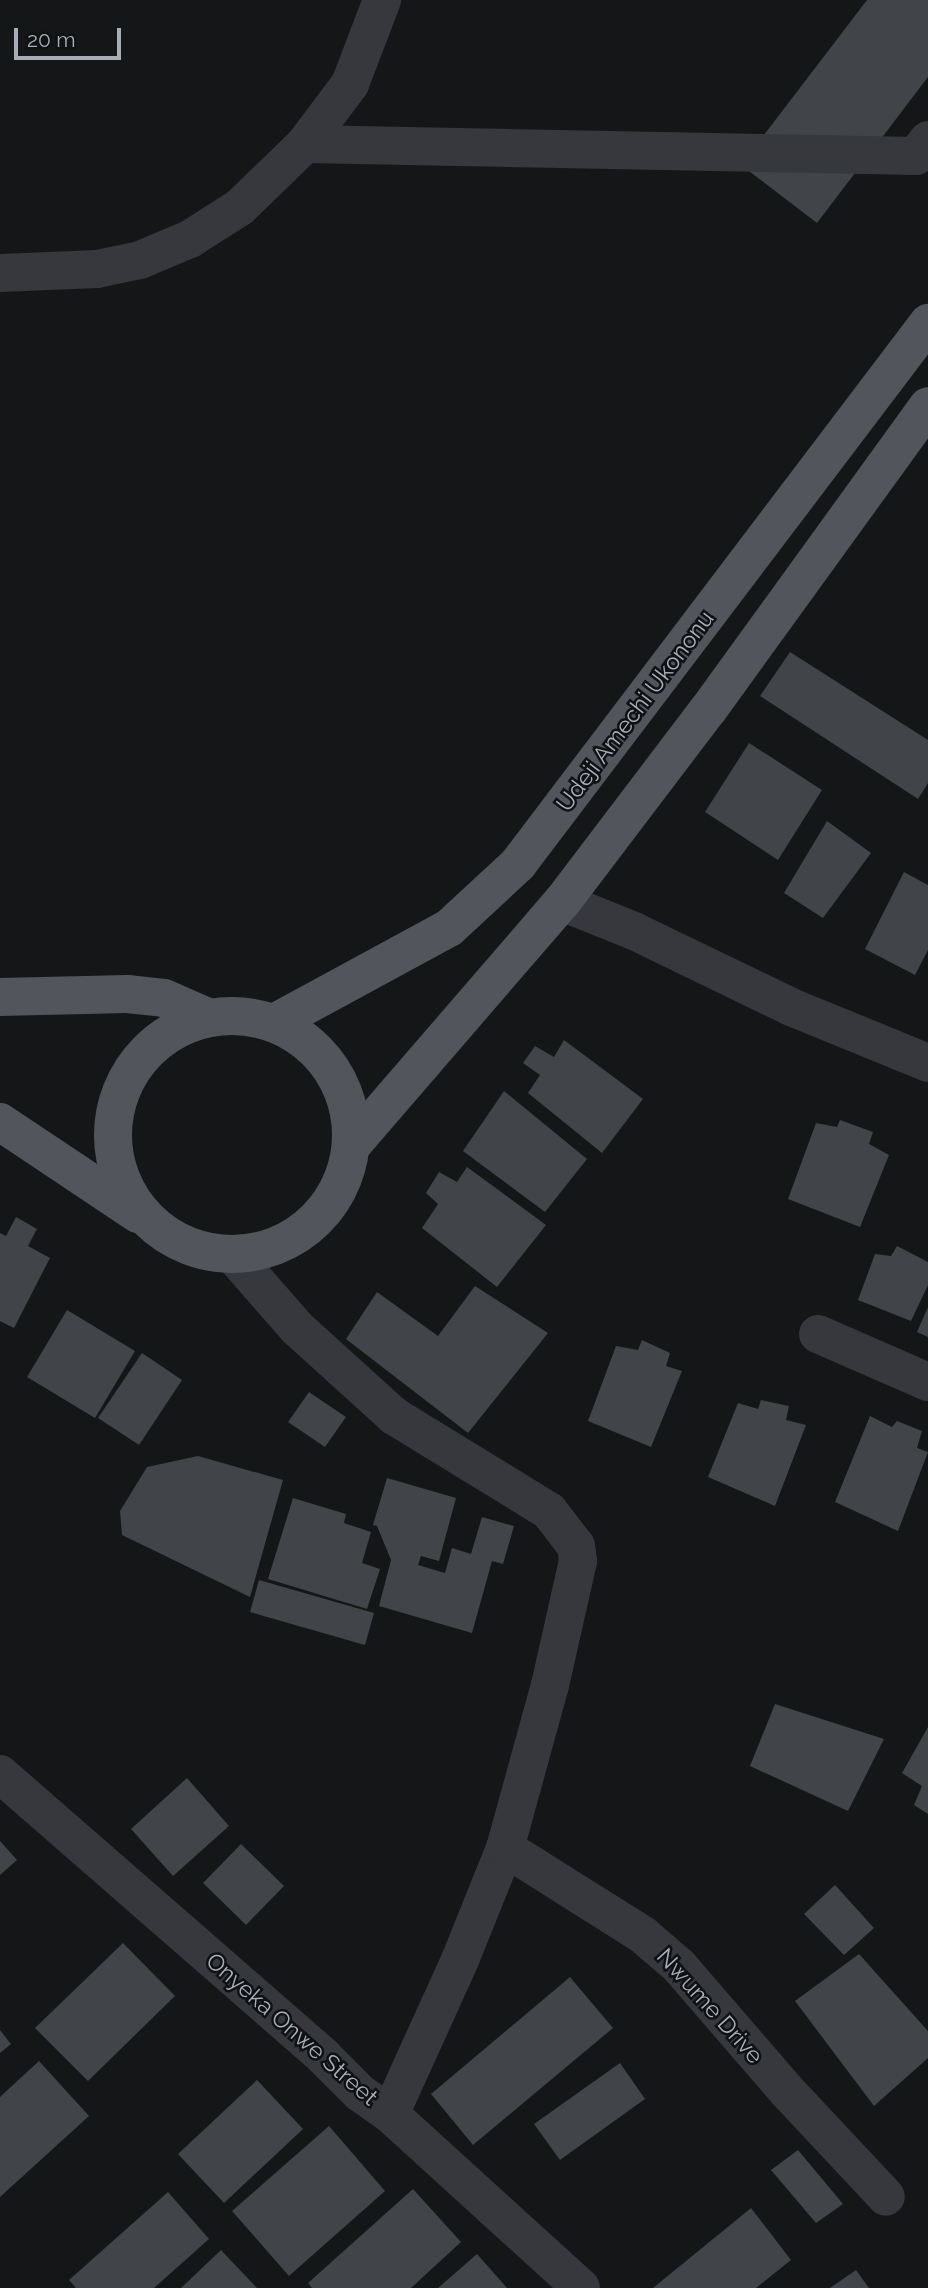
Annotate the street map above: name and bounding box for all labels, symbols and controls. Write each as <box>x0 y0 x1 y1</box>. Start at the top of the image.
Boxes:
scale bar <box>18 14 124 58</box>
text: 20 m <box>27 27 75 52</box>
street label: Udeji Amechi Ukononu <box>550 605 720 817</box>
street label: Nwume Drive <box>651 1943 769 2069</box>
street label: Onyeka Onwe Street <box>201 1947 383 2111</box>

